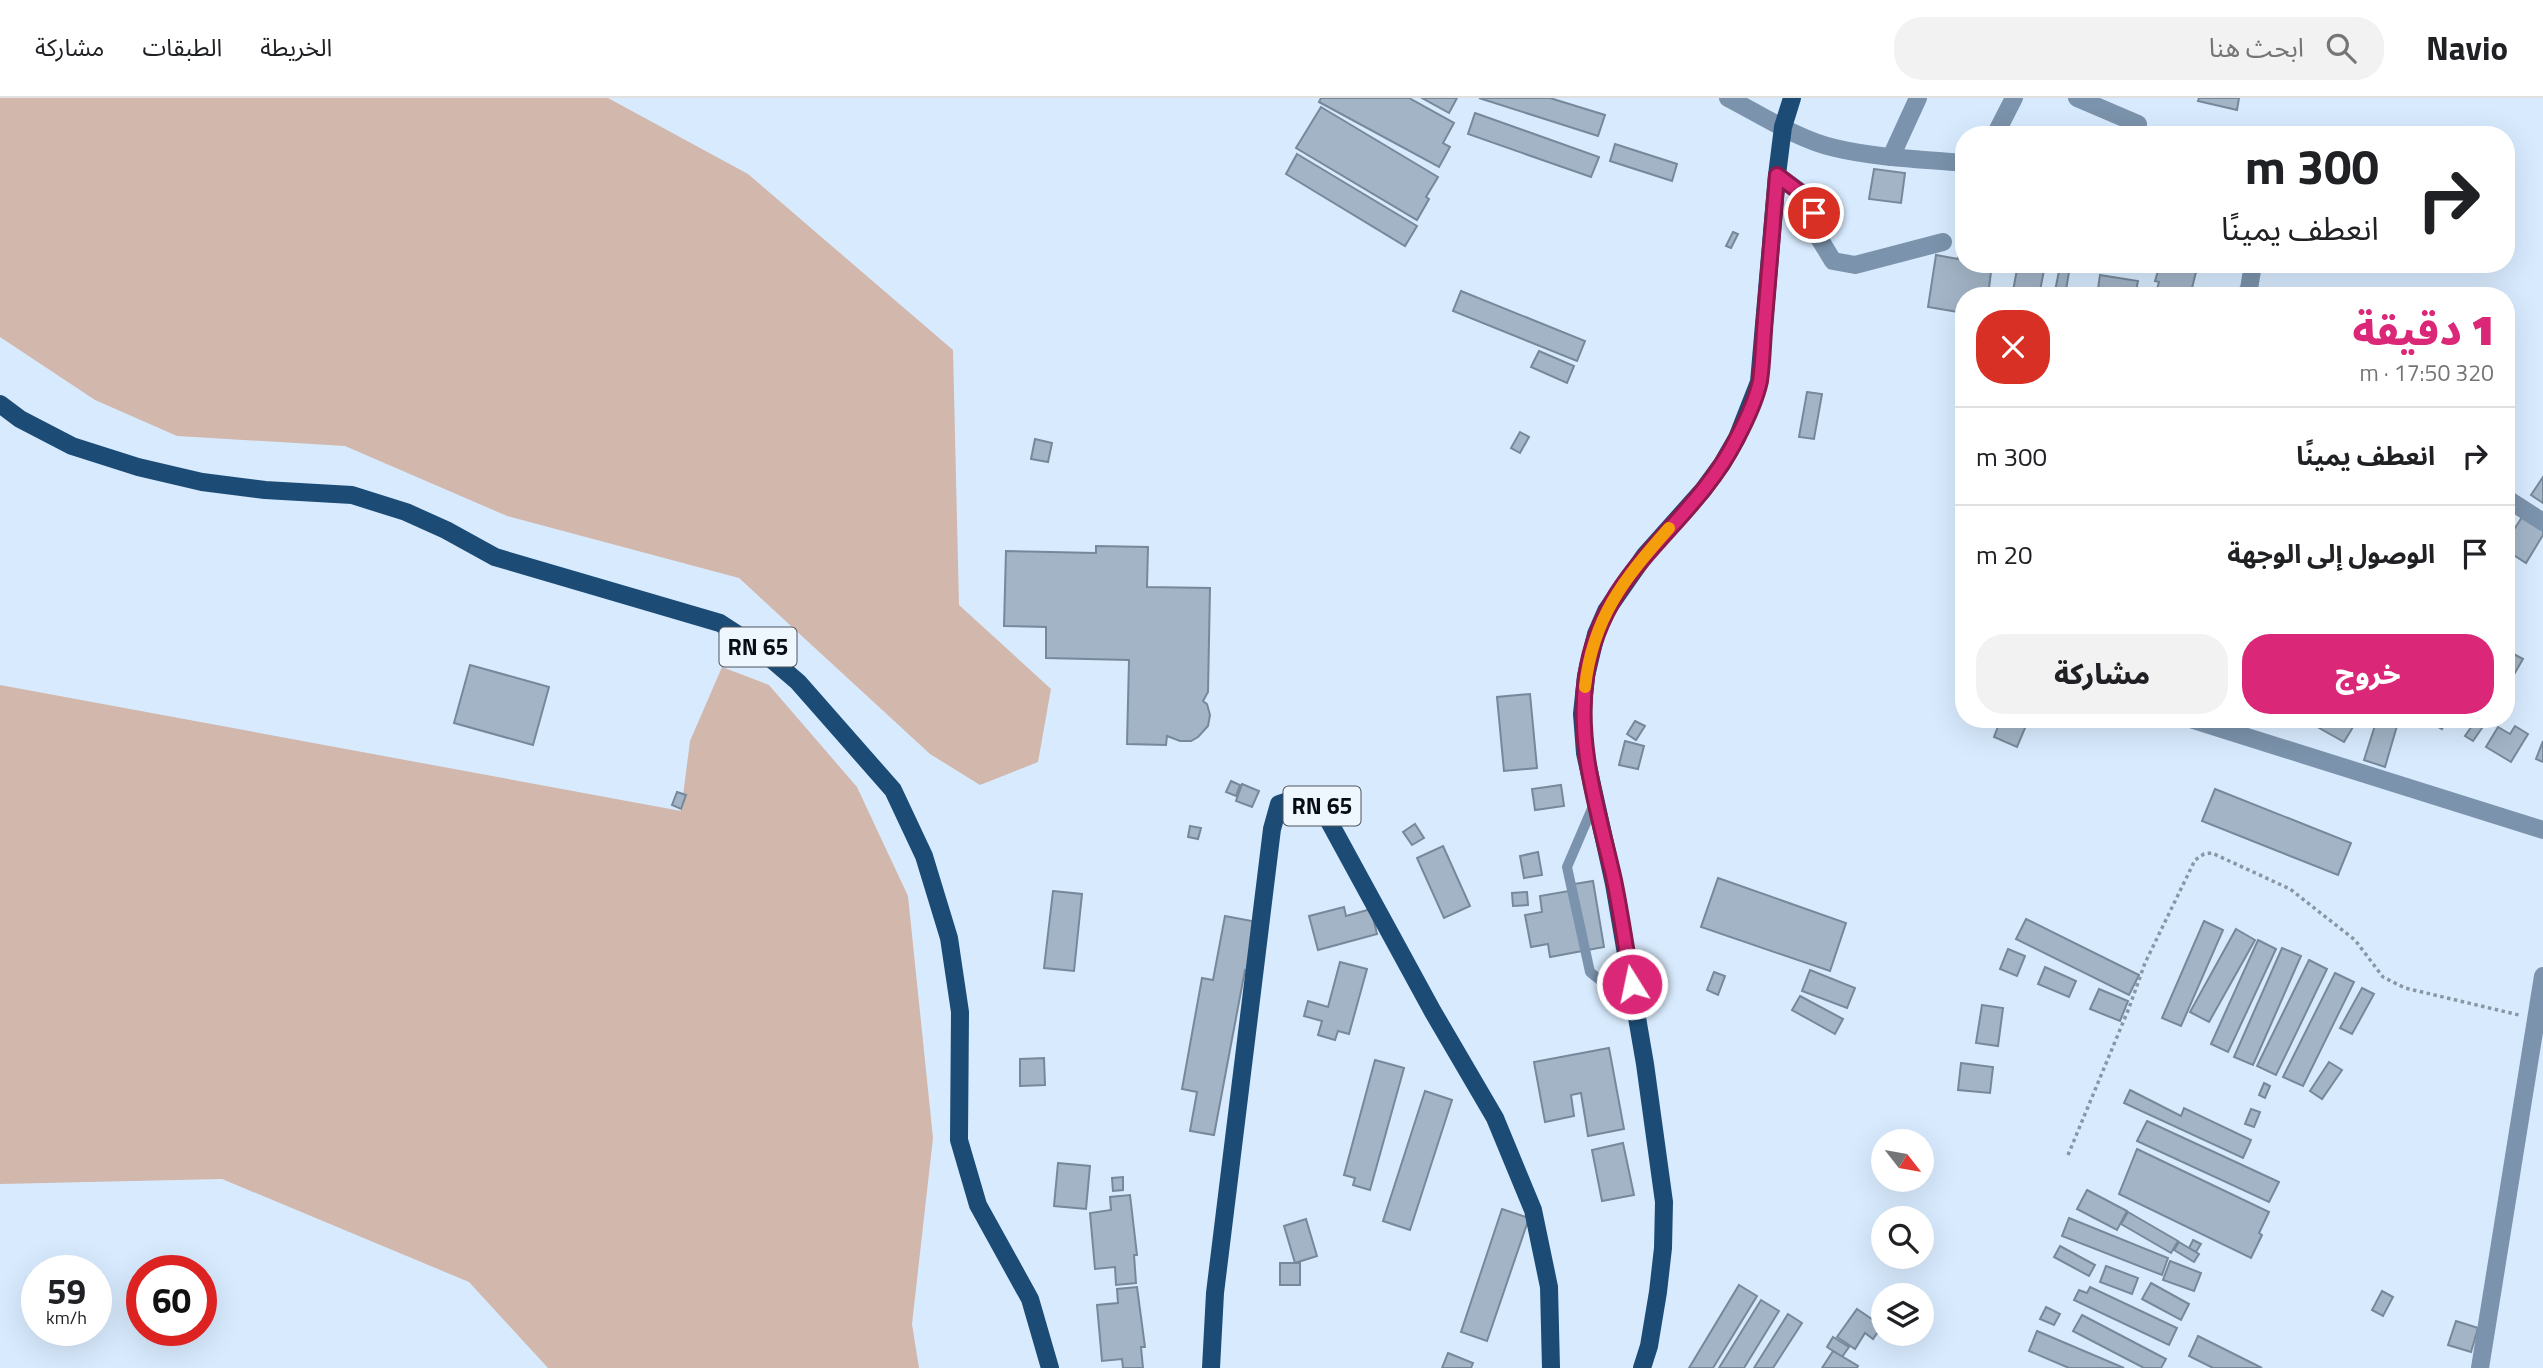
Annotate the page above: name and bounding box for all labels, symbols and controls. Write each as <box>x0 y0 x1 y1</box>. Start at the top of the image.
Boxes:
search box <box>1894 17 2384 80</box>
text: Navio <box>2426 23 2508 73</box>
text: ابحث هنا <box>2209 28 2304 67</box>
text: مشاركة <box>35 29 104 65</box>
text: الطبقات <box>142 29 222 65</box>
text: الخريطة <box>260 29 332 65</box>
icon: search <box>2322 29 2360 67</box>
text: 300 m <box>2245 128 2379 203</box>
icon: right <box>2403 154 2494 245</box>
pin <box>1784 183 1844 243</box>
icon: arrive <box>1795 194 1833 232</box>
text: انعطف يمينًا <box>2221 204 2379 252</box>
text: 1 دقيقة <box>2352 297 2494 361</box>
button: close <box>1976 310 2050 384</box>
text: 320 m · 17:50 <box>2359 355 2494 390</box>
text: انعطف يمينًا <box>2296 436 2435 475</box>
text: 300 m <box>1976 437 2047 476</box>
icon: right <box>2456 437 2494 475</box>
text: الوصول إلى الوجهة <box>2227 534 2435 573</box>
text: 20 m <box>1976 535 2033 574</box>
icon: arrive <box>2456 535 2494 573</box>
road number: RN 65 <box>720 628 796 666</box>
button: مشاركة <box>1976 634 2228 714</box>
button: خروج <box>2242 634 2494 714</box>
road number: RN 65 <box>1284 786 1360 826</box>
position arrow <box>1595 947 1669 1021</box>
north arrow <box>1871 1129 1934 1192</box>
map controls <box>1871 1129 1934 1346</box>
button: search <box>1871 1206 1934 1269</box>
speed limit sign: 60 <box>126 1255 217 1346</box>
text: 59 <box>47 1264 86 1318</box>
button: layers <box>1871 1283 1934 1346</box>
text: km/h <box>46 1304 87 1331</box>

